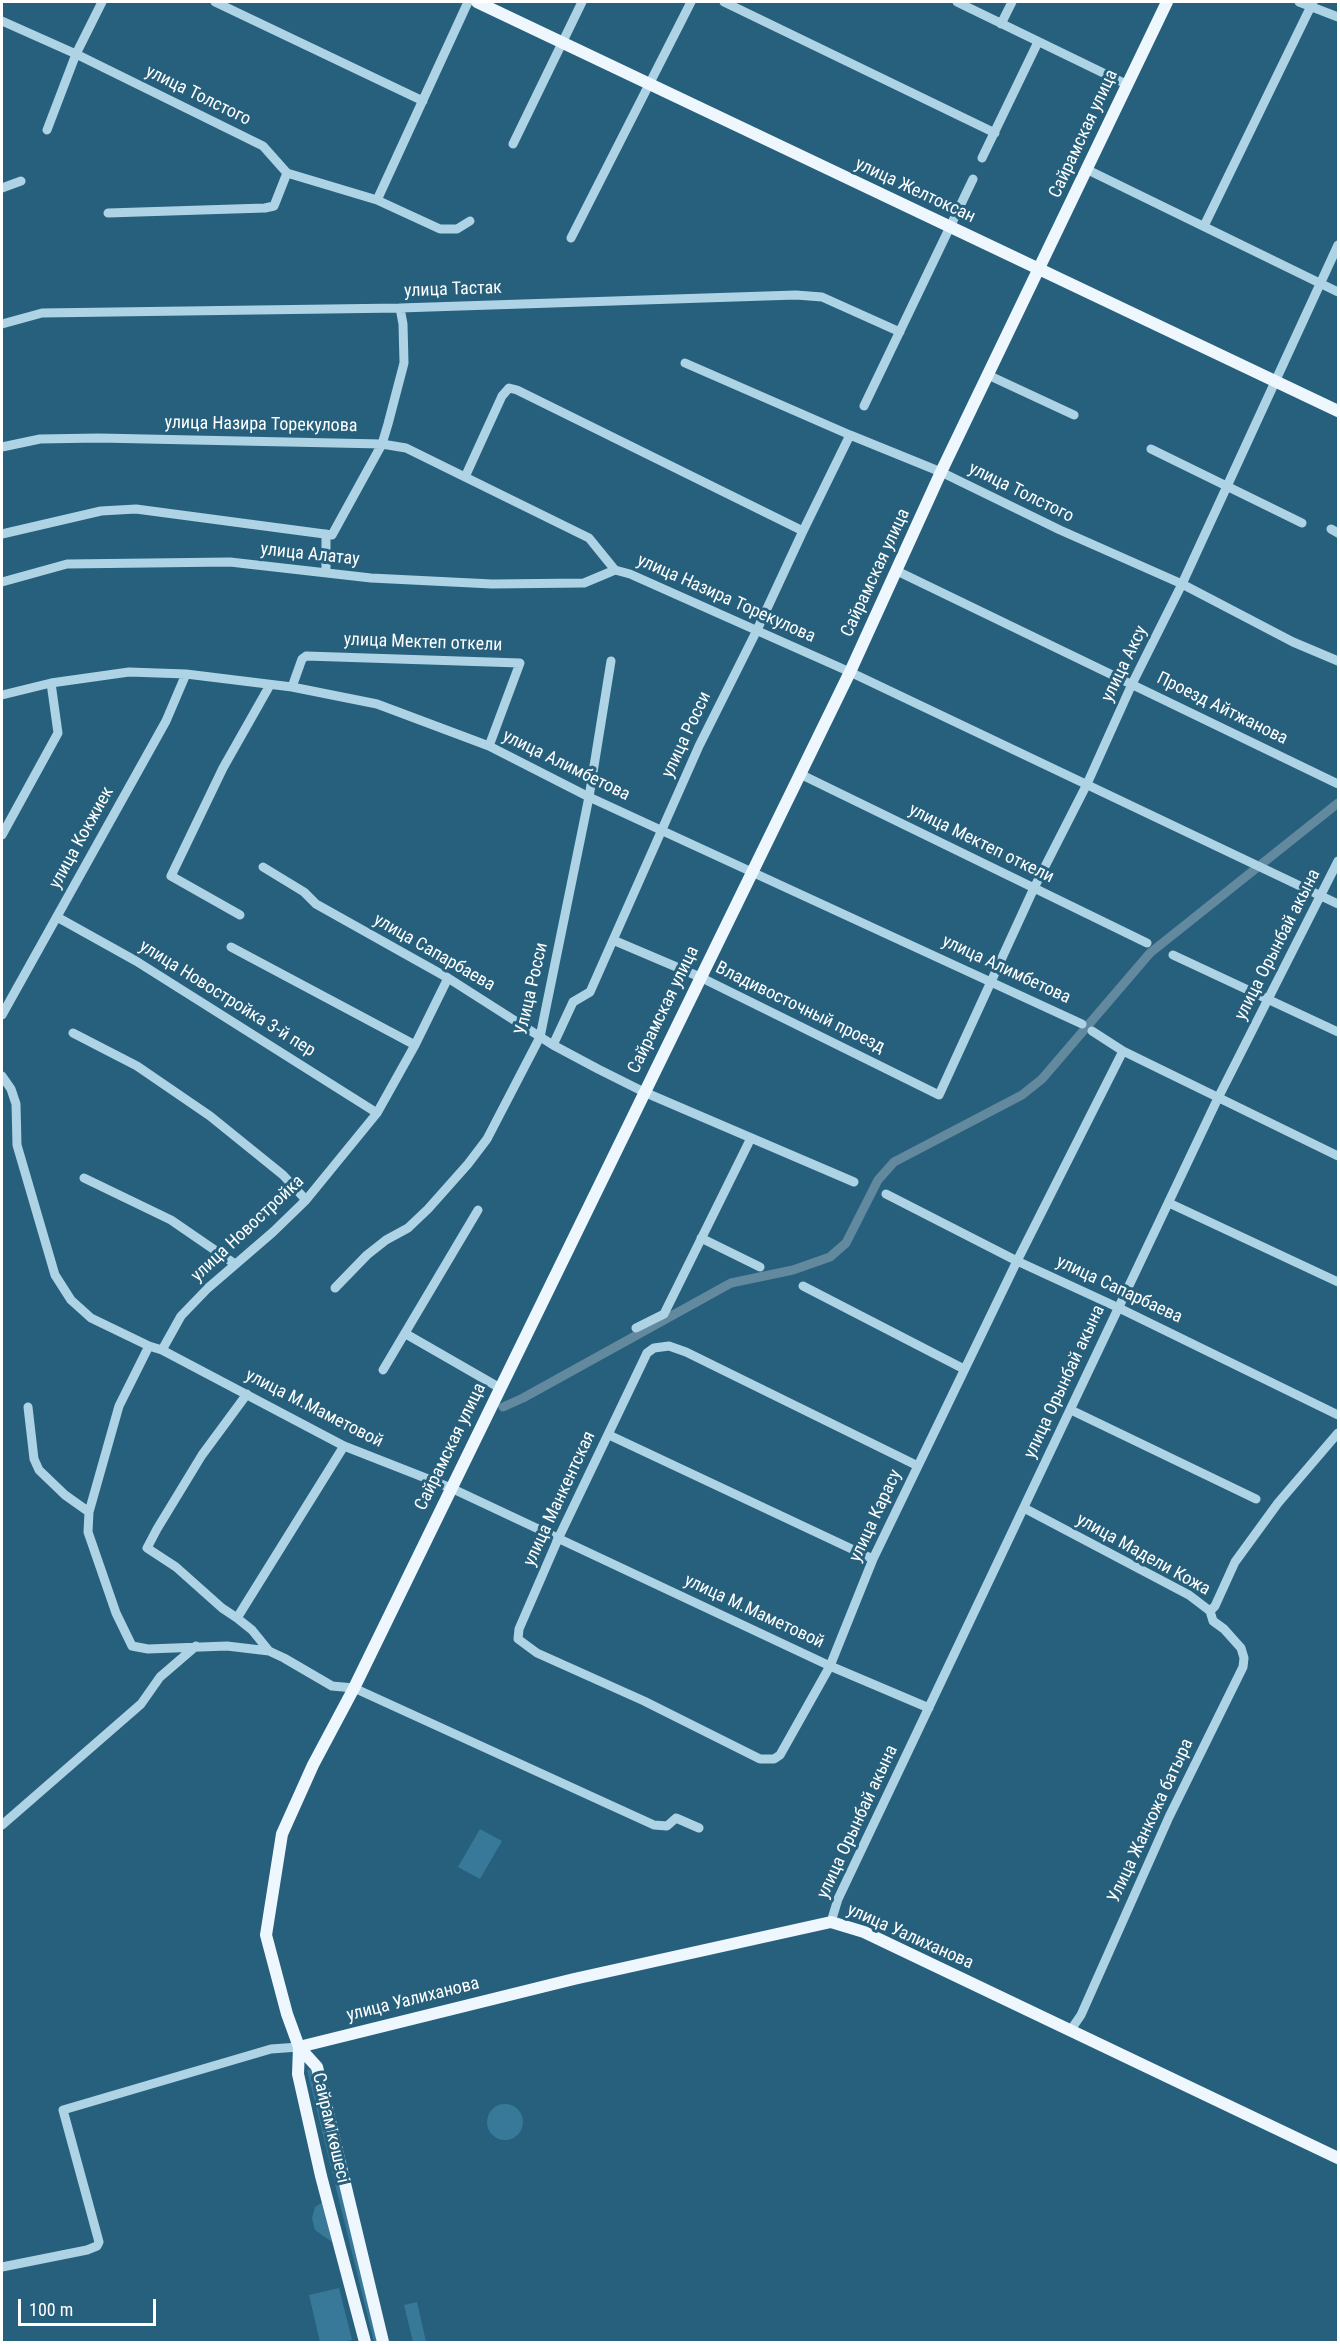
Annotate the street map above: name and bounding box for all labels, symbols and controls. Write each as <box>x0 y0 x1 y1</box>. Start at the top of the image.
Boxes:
street label: улица Толстого <box>142 61 254 131</box>
street label: Сайрамская улица <box>1045 66 1123 202</box>
street label: улица Желтоксан <box>851 154 979 228</box>
street label: улица Тастак <box>404 278 502 302</box>
street label: улица Назира Торекулова <box>164 413 358 437</box>
street label: улица Толстого <box>965 458 1077 528</box>
street label: Сайрамская улица <box>837 505 915 641</box>
street label: улица Алатау <box>259 539 361 571</box>
street label: улица Назира Торекулова <box>634 550 818 648</box>
street label: улица Аксу <box>1097 622 1153 706</box>
street label: улица Мектеп откели <box>343 629 503 657</box>
street label: Проезд Айтжанова <box>1153 668 1291 750</box>
street label: улица Росси <box>658 689 716 781</box>
street label: улица Алимбетова <box>499 726 633 806</box>
street label: улица Кокжиек <box>45 783 119 893</box>
street label: улица Мектеп откели <box>905 799 1057 889</box>
street label: улица Орынбай акына <box>1231 866 1325 1024</box>
street label: улица Сапарбаева <box>369 909 499 997</box>
street label: улица Алимбетова <box>938 931 1074 1009</box>
street label: улица Новостройка 3-й пер <box>135 936 319 1062</box>
street label: Улица Росси <box>511 941 553 1037</box>
street label: Сайрамская улица <box>624 943 704 1077</box>
street label: Владивосточный проезд <box>712 958 888 1058</box>
street label: улица Новостройка <box>187 1171 309 1287</box>
street label: улица Сапарбаева <box>1053 1251 1185 1329</box>
street label: улица Орынбай акына <box>1020 1302 1110 1462</box>
street label: улица М.Маметовой <box>241 1365 387 1453</box>
street label: Сайрамская улица <box>411 1380 491 1514</box>
street label: улица Манкентская <box>519 1428 601 1570</box>
street label: улица Карасу <box>845 1466 907 1566</box>
street label: улица Мадели Кожа <box>1072 1509 1214 1601</box>
street label: улица М.Маметовой <box>681 1570 827 1654</box>
street label: Улица Жанкожа батыра <box>1104 1736 1198 1906</box>
street label: улица Орынбай акына <box>813 1742 903 1902</box>
street label: улица Уалиханова <box>844 1899 976 1975</box>
street label: улица Уалиханова <box>344 1973 482 2027</box>
street label: Сайрам көшесі <box>307 2071 353 2185</box>
scale bar <box>21 2287 159 2325</box>
text: 100 m <box>29 2299 73 2320</box>

